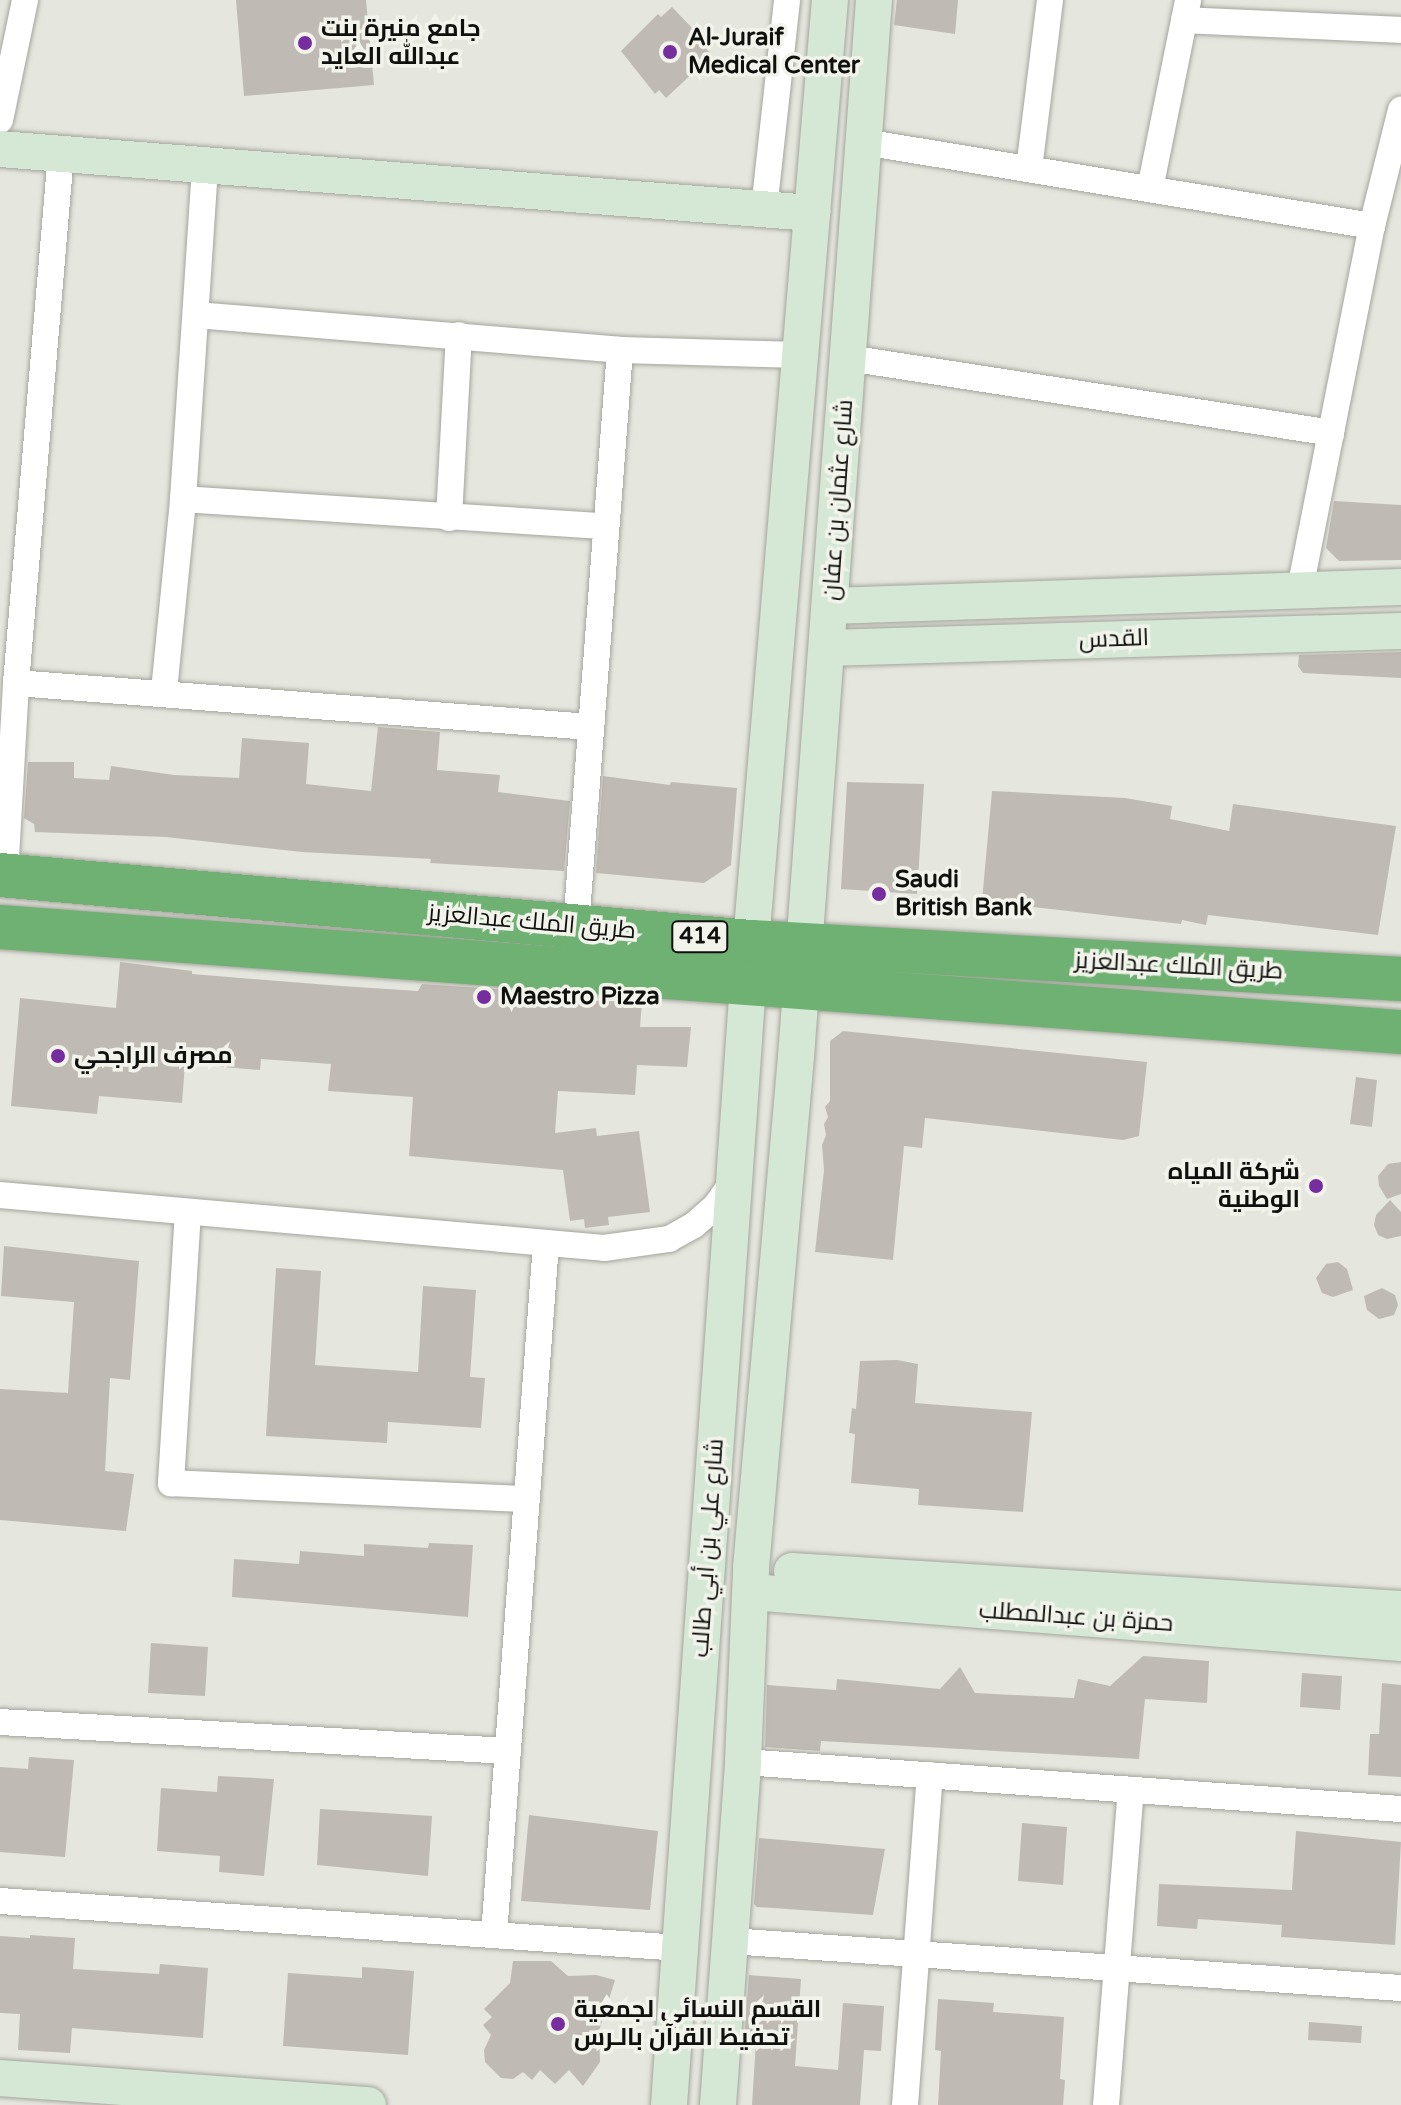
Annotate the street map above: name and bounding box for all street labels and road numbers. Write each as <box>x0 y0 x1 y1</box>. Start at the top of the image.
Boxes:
street label: شارع عثمان بن عفان <box>817 398 859 602</box>
street label: القدس <box>1078 623 1150 655</box>
street label: طريق الملك عبدالعزيز <box>427 899 637 945</box>
road number: 414 <box>670 919 730 955</box>
street label: طريق الملك عبدالعزيز <box>1074 946 1284 986</box>
street label: شارع علي بن أبي طالب <box>686 1438 730 1658</box>
street label: حمزة بن عبدالمطلب <box>978 1596 1174 1638</box>

